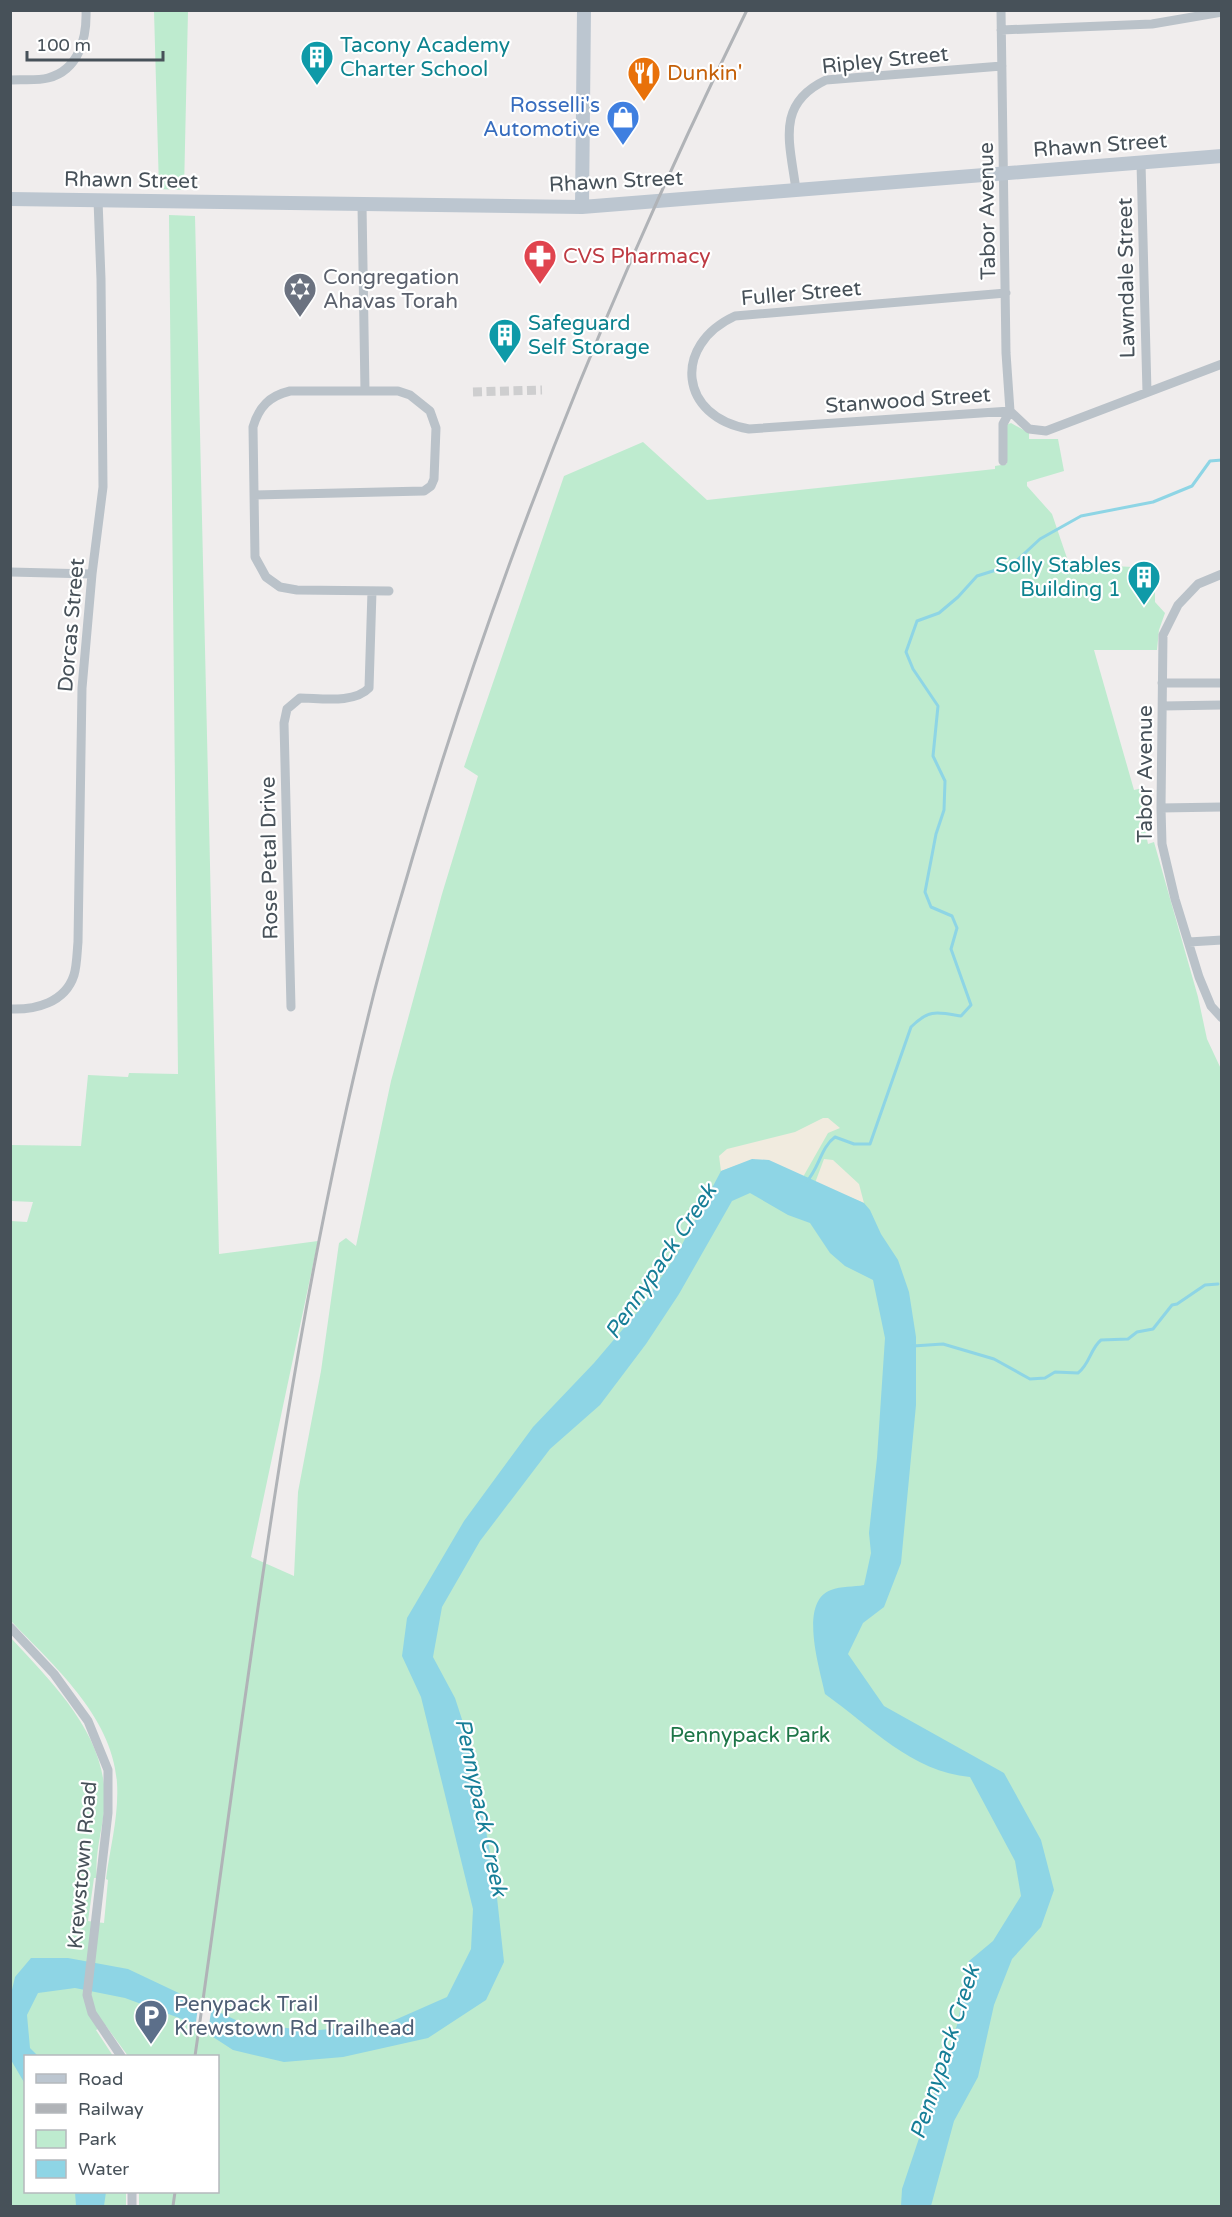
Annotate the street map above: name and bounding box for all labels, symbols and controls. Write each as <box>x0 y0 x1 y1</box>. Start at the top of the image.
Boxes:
scale bar <box>27 24 164 62</box>
place label: Tacony Academy Charter School <box>340 33 510 82</box>
text: 100 m <box>36 34 91 56</box>
building icon: Tacony Academy Charter School <box>299 39 335 86</box>
street label: Ripley Street <box>820 41 950 80</box>
restaurant icon: Dunkin' <box>626 55 662 102</box>
place label: Dunkin' <box>667 61 742 86</box>
place label: Rosselli's Automotive <box>483 93 600 142</box>
shop icon: Rosselli's Automotive <box>605 99 641 146</box>
street label: Rhawn Street <box>1032 128 1168 163</box>
street label: Tabor Avenue <box>974 142 1001 280</box>
street label: Rhawn Street <box>548 166 684 197</box>
street label: Rhawn Street <box>64 167 198 194</box>
street label: Lawndale Street <box>1113 197 1140 359</box>
pharmacy icon: CVS Pharmacy <box>522 238 558 285</box>
place label: CVS Pharmacy <box>563 244 711 269</box>
place label: Congregation Ahavas Torah <box>323 265 459 314</box>
synagogue icon: Congregation Ahavas Torah <box>282 271 318 318</box>
street label: Fuller Street <box>740 276 862 311</box>
place label: Safeguard Self Storage <box>528 311 650 360</box>
building icon: Safeguard Self Storage <box>487 317 523 364</box>
street label: Stanwood Street <box>825 382 992 419</box>
place label: Solly Stables Building 1 <box>995 553 1121 602</box>
street label: Dorcas Street <box>53 557 90 693</box>
building icon: Solly Stables Building 1 <box>1126 559 1162 606</box>
street label: Tabor Avenue <box>1133 705 1158 843</box>
street label: Rose Petal Drive <box>256 776 283 940</box>
water label: Pennypack Creek <box>599 1178 723 1344</box>
water label: Pennypack Creek <box>449 1716 513 1900</box>
park label: Pennypack Park <box>670 1723 830 1748</box>
street label: Krewstown Road <box>63 1780 102 1950</box>
water label: Pennypack Creek <box>905 1960 986 2142</box>
place label: Penypack Trail Krewstown Rd Trailhead <box>174 1992 415 2041</box>
parking icon: Penypack Trail Krewstown Rd Trailhead <box>133 1998 169 2045</box>
legend <box>24 2055 219 2193</box>
text: Road <box>78 2068 123 2090</box>
text: Railway <box>78 2098 144 2120</box>
text: Park <box>78 2128 117 2150</box>
text: Water <box>78 2158 129 2180</box>

